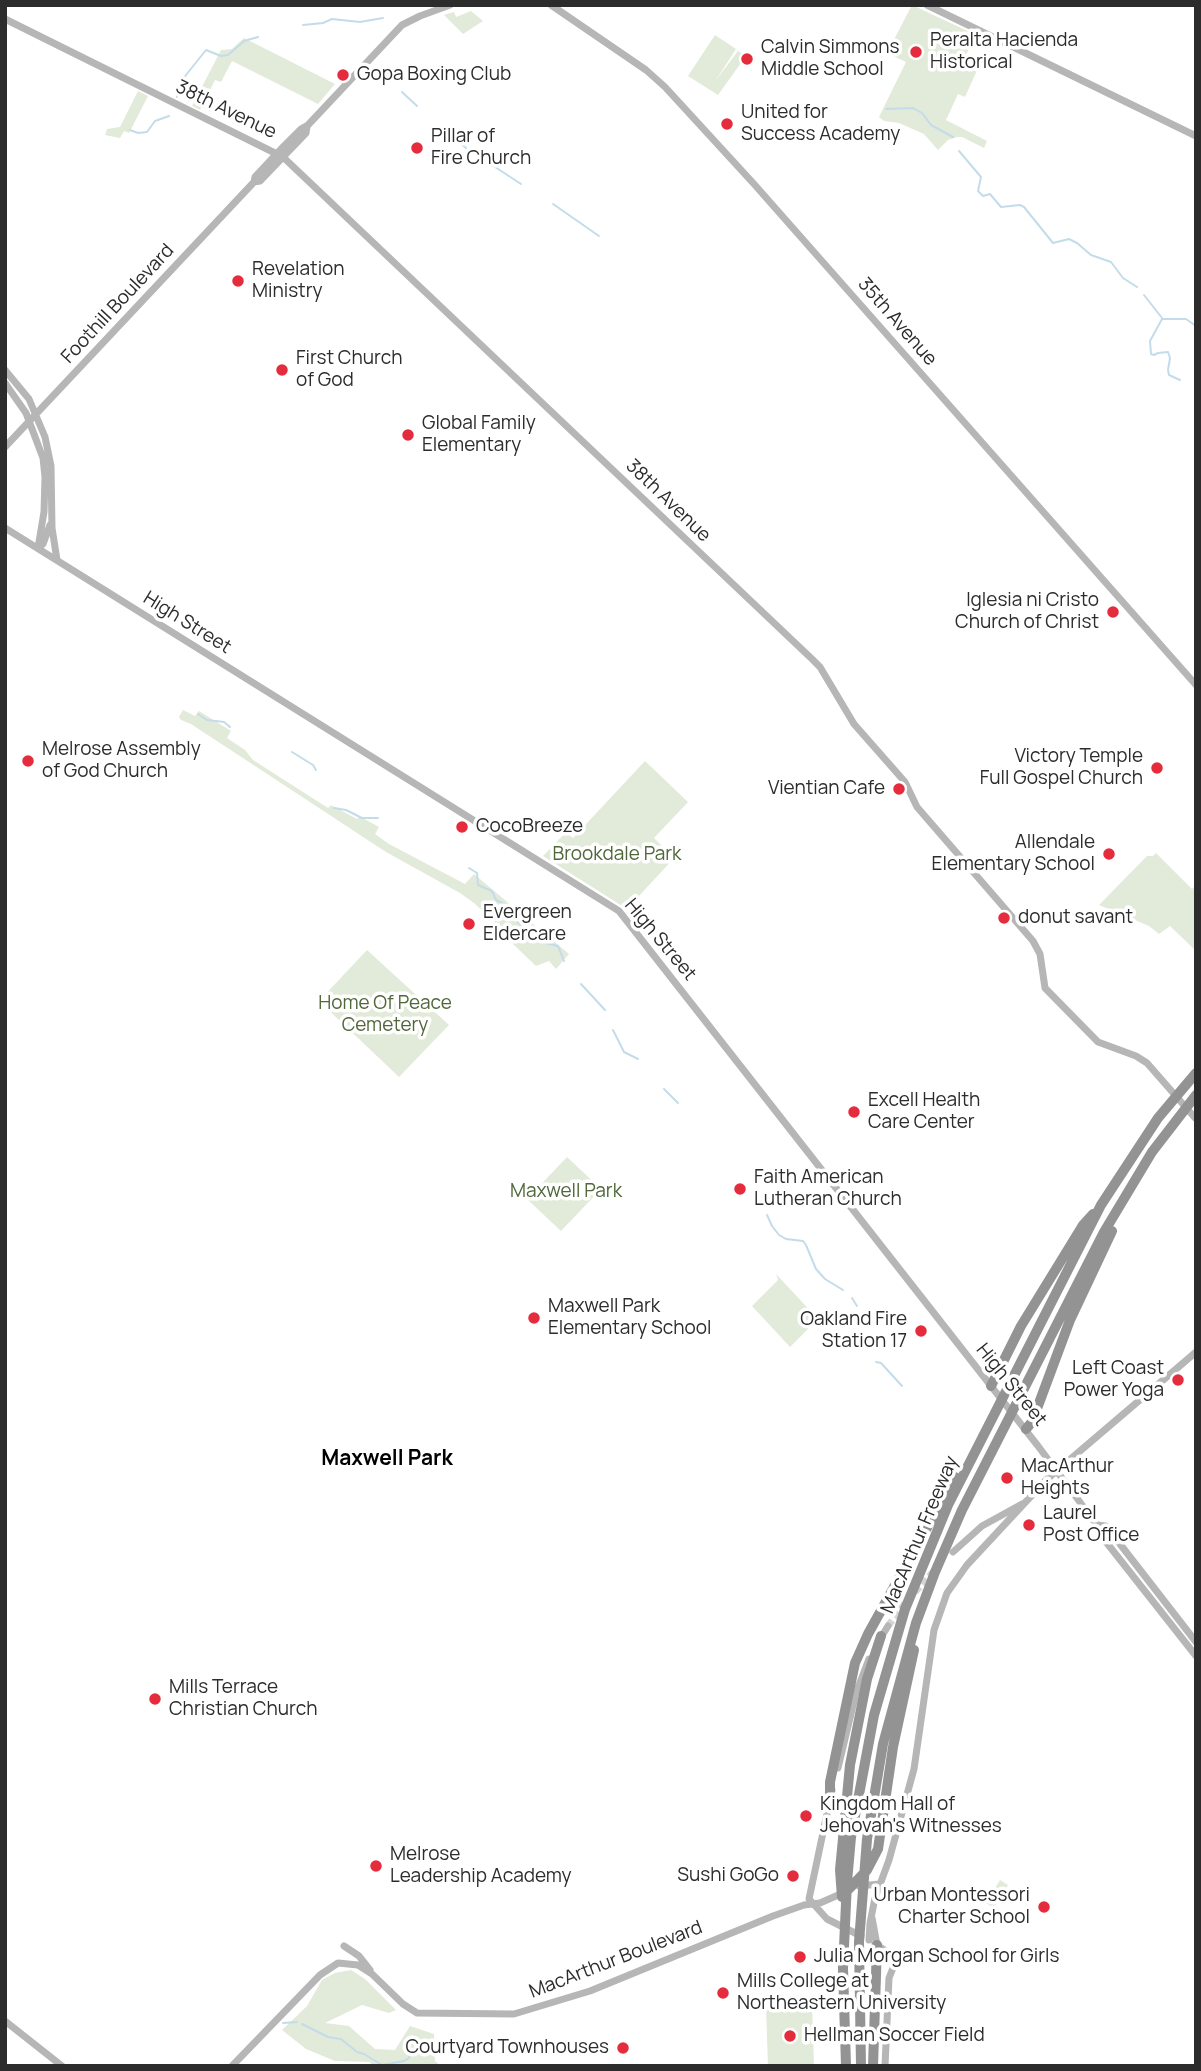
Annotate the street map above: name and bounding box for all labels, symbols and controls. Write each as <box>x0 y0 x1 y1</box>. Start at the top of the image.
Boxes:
place label: Peralta Hacienda Historical <box>930 30 1078 74</box>
place label: Calvin Simmons Middle School <box>761 37 900 81</box>
marker: Peralta Hacienda Historical <box>908 44 924 60</box>
marker: Calvin Simmons Middle School <box>739 51 755 67</box>
place label: Gopa Boxing Club <box>357 64 511 86</box>
marker: Gopa Boxing Club <box>335 67 351 83</box>
street label: 38th Avenue <box>172 76 280 144</box>
place label: United for Success Academy <box>741 102 900 146</box>
marker: United for Success Academy <box>719 116 735 132</box>
place label: Pillar of Fire Church <box>431 126 531 170</box>
marker: Pillar of Fire Church <box>409 140 425 156</box>
street label: Foothill Boulevard <box>57 240 179 368</box>
place label: Revelation Ministry <box>252 259 345 303</box>
marker: Revelation Ministry <box>230 273 246 289</box>
street label: 35th Avenue <box>853 273 941 371</box>
place label: First Church of God <box>296 348 402 392</box>
marker: First Church of God <box>274 362 290 378</box>
place label: Global Family Elementary <box>422 413 536 457</box>
marker: Global Family Elementary <box>400 427 416 443</box>
street label: 38th Avenue <box>621 455 715 547</box>
street label: High Street <box>139 587 235 659</box>
place label: Iglesia ni Cristo Church of Christ <box>955 590 1099 634</box>
marker: Iglesia ni Cristo Church of Christ <box>1105 604 1121 620</box>
place label: Melrose Assembly of God Church <box>42 739 201 783</box>
place label: Victory Temple Full Gospel Church <box>980 746 1143 790</box>
marker: Melrose Assembly of God Church <box>20 753 36 769</box>
marker: Victory Temple Full Gospel Church <box>1149 760 1165 776</box>
place label: Vientian Cafe <box>768 778 885 800</box>
marker: Vientian Cafe <box>891 781 907 797</box>
place label: CocoBreeze <box>476 816 583 838</box>
marker: CocoBreeze <box>454 819 470 835</box>
place label: Allendale Elementary School <box>932 832 1095 876</box>
park label: Brookdale Park <box>552 844 682 866</box>
marker: Allendale Elementary School <box>1101 846 1117 862</box>
street label: High Street <box>619 895 701 985</box>
place label: Evergreen Eldercare <box>483 902 572 946</box>
place label: donut savant <box>1018 907 1133 929</box>
marker: donut savant <box>996 910 1012 926</box>
marker: Evergreen Eldercare <box>461 916 477 932</box>
park label: Home Of Peace Cemetery <box>318 993 452 1037</box>
place label: Excell Health Care Center <box>868 1090 980 1134</box>
marker: Excell Health Care Center <box>846 1104 862 1120</box>
place label: Faith American Lutheran Church <box>754 1167 902 1211</box>
park label: Maxwell Park <box>510 1181 622 1203</box>
marker: Faith American Lutheran Church <box>732 1181 748 1197</box>
place label: Maxwell Park Elementary School <box>548 1296 711 1340</box>
place label: Oakland Fire Station 17 <box>800 1309 907 1353</box>
marker: Maxwell Park Elementary School <box>526 1310 542 1326</box>
marker: Oakland Fire Station 17 <box>913 1323 929 1339</box>
street label: High Street <box>971 1339 1051 1431</box>
place label: Left Coast Power Yoga <box>1064 1358 1164 1402</box>
marker: Left Coast Power Yoga <box>1170 1372 1186 1388</box>
district label: Maxwell Park <box>321 1446 453 1472</box>
street label: MacArthur Freeway <box>877 1453 963 1617</box>
place label: MacArthur Heights <box>1021 1456 1114 1500</box>
marker: MacArthur Heights <box>999 1470 1015 1486</box>
place label: Laurel Post Office <box>1043 1503 1139 1547</box>
marker: Laurel Post Office <box>1021 1517 1037 1533</box>
place label: Mills Terrace Christian Church <box>169 1677 317 1721</box>
marker: Mills Terrace Christian Church <box>147 1691 163 1707</box>
place label: Kingdom Hall of Jehovah's Witnesses <box>820 1794 1002 1838</box>
marker: Kingdom Hall of Jehovah's Witnesses <box>798 1808 814 1824</box>
place label: Melrose Leadership Academy <box>390 1844 572 1888</box>
marker: Melrose Leadership Academy <box>368 1858 384 1874</box>
place label: Sushi GoGo <box>677 1865 779 1887</box>
marker: Sushi GoGo <box>785 1868 801 1884</box>
place label: Urban Montessori Charter School <box>874 1885 1030 1929</box>
marker: Urban Montessori Charter School <box>1036 1899 1052 1915</box>
street label: MacArthur Boulevard <box>526 1916 706 2004</box>
place label: Julia Morgan School for Girls <box>814 1946 1059 1968</box>
marker: Julia Morgan School for Girls <box>792 1949 808 1965</box>
place label: Mills College at Northeastern University <box>737 1971 946 2015</box>
marker: Mills College at Northeastern University <box>715 1985 731 2001</box>
place label: Hellman Soccer Field <box>804 2025 985 2047</box>
marker: Hellman Soccer Field <box>782 2028 798 2044</box>
place label: Courtyard Townhouses <box>405 2037 609 2059</box>
marker: Courtyard Townhouses <box>615 2040 631 2056</box>

